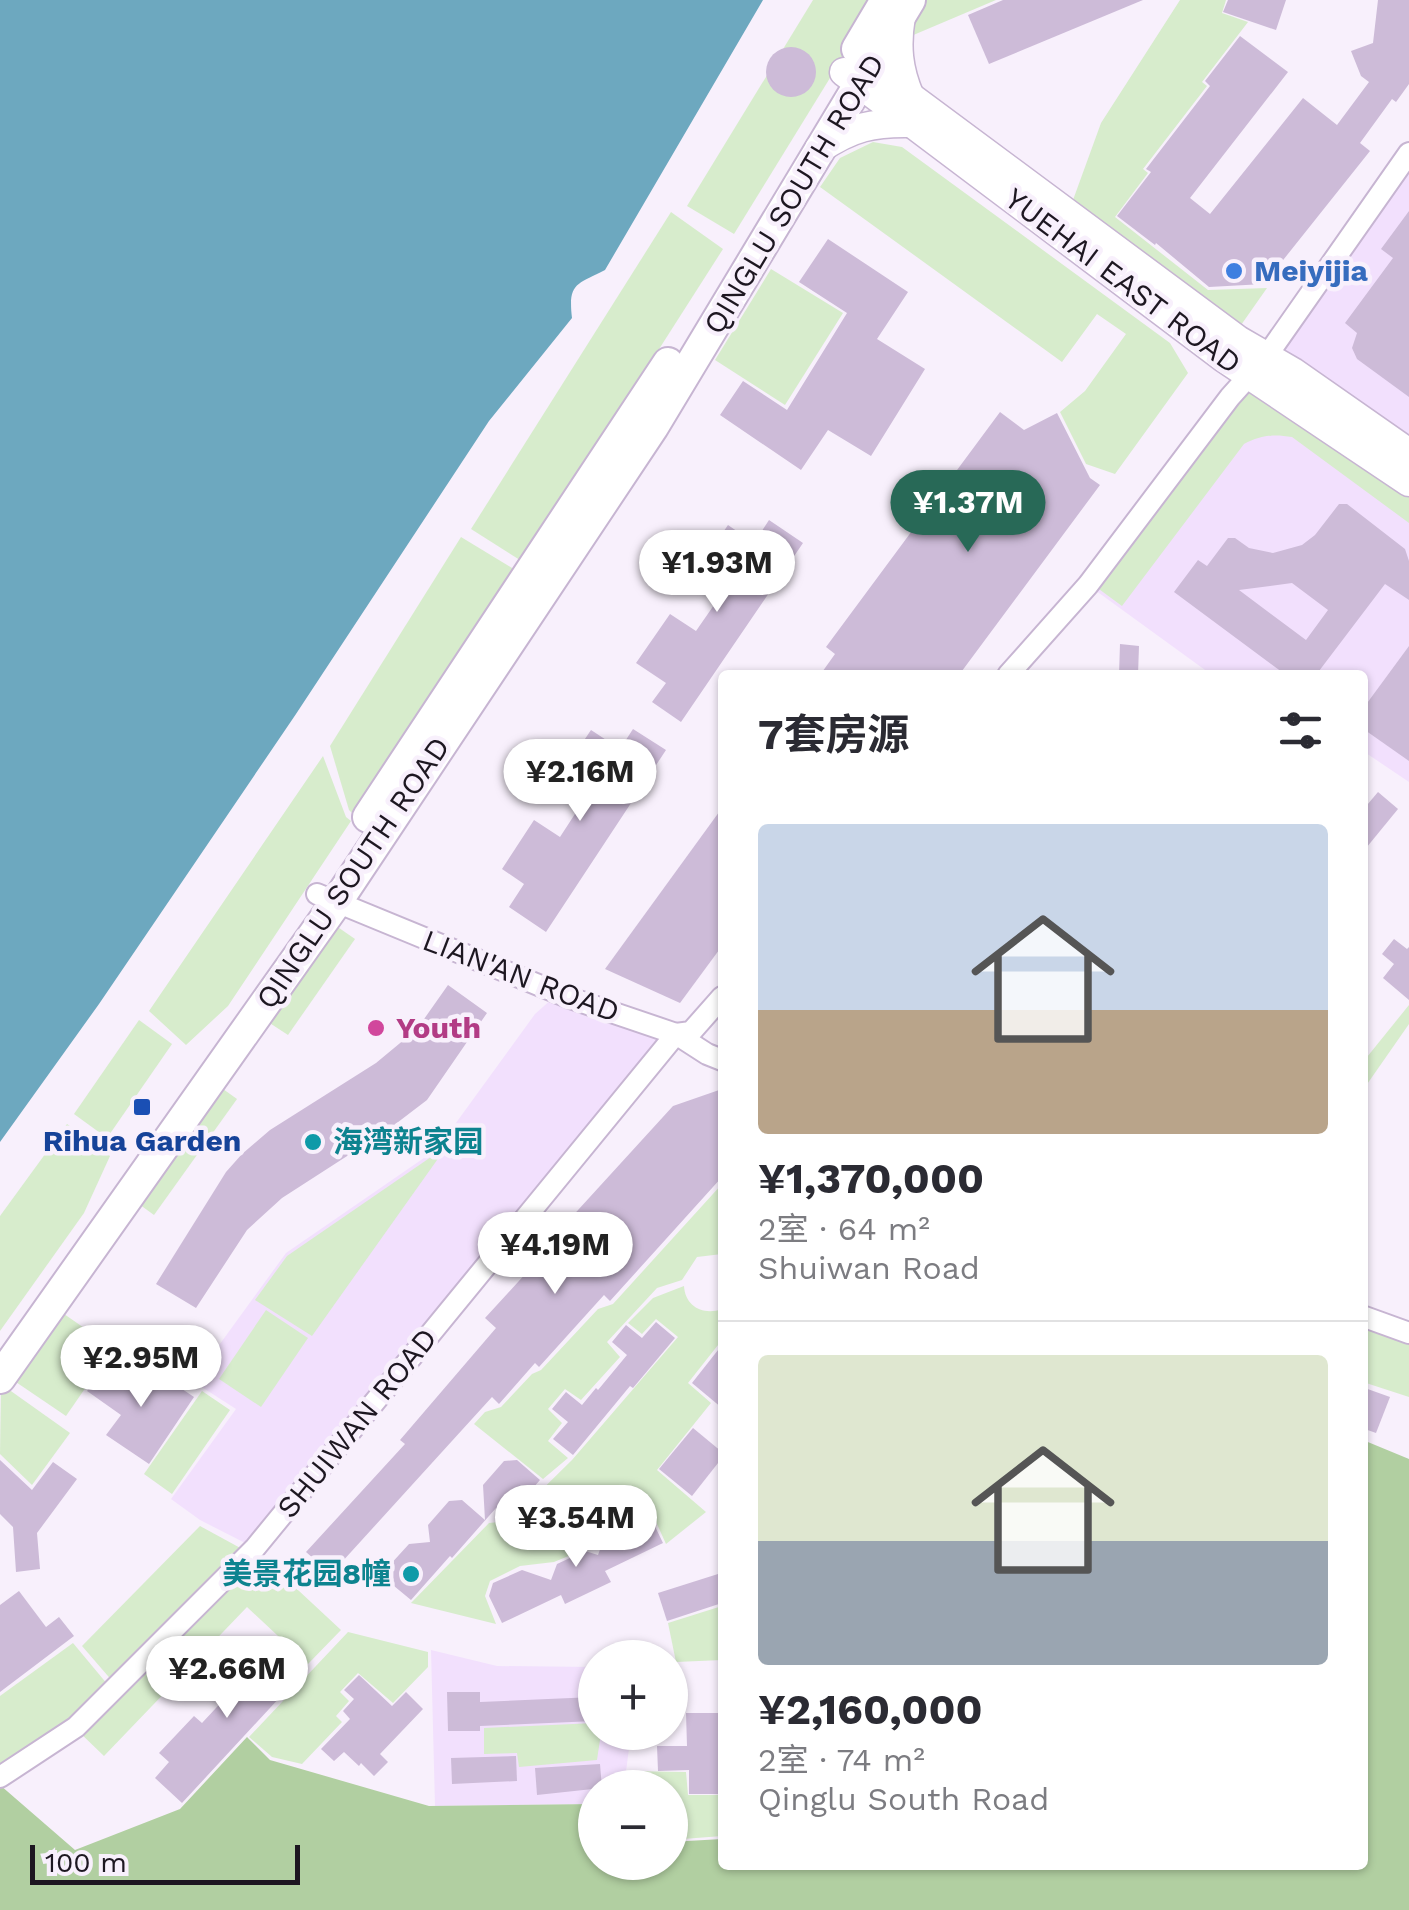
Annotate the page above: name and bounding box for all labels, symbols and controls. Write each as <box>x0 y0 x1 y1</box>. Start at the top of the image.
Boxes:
street label: QINGLU SOUTH ROAD <box>696 47 891 340</box>
street label: YUEHAI EAST ROAD <box>999 181 1248 381</box>
place label: Meiyijia <box>1254 253 1368 288</box>
marker: Meiyijia <box>1223 260 1245 282</box>
pin: ¥1.37M <box>887 470 1049 555</box>
text: ¥1.37M <box>912 483 1024 521</box>
pin: ¥1.93M <box>636 530 798 615</box>
text: ¥1.93M <box>661 543 773 581</box>
icon: filters <box>1273 703 1328 758</box>
text: 7套房源 <box>758 710 910 759</box>
street label: QINGLU SOUTH ROAD <box>249 730 457 1015</box>
pin: ¥2.16M <box>499 739 661 824</box>
text: ¥2.16M <box>525 752 635 790</box>
icon: home <box>953 889 1133 1069</box>
street label: LIAN'AN ROAD <box>418 922 624 1029</box>
place label: Youth <box>396 1010 481 1045</box>
marker: Youth <box>365 1017 387 1039</box>
marker: Rihua Garden <box>131 1096 153 1118</box>
place label: Rihua Garden <box>43 1123 241 1158</box>
place label: 海湾新家园 <box>333 1124 483 1159</box>
marker: 海湾新家园 <box>302 1131 324 1153</box>
text: ¥1,370,000 <box>758 1154 984 1203</box>
text: 2室 · 64 m² <box>758 1210 930 1248</box>
pin: ¥4.19M <box>474 1212 636 1297</box>
text: ¥4.19M <box>500 1225 610 1263</box>
text: Shuiwan Road <box>758 1249 980 1287</box>
street label: SHUIWAN ROAD <box>269 1321 444 1525</box>
pin: ¥2.95M <box>60 1325 222 1410</box>
text: ¥2.95M <box>83 1338 199 1376</box>
icon: home <box>953 1420 1133 1600</box>
pin: ¥3.54M <box>495 1485 657 1570</box>
text: ¥3.54M <box>517 1498 635 1536</box>
place label: 美景花园8幢 <box>222 1556 391 1591</box>
marker: 美景花园8幢 <box>400 1563 422 1585</box>
pin: ¥2.66M <box>146 1636 308 1721</box>
map controls <box>578 1640 688 1880</box>
button: + <box>578 1640 688 1750</box>
text: ¥2.66M <box>168 1649 286 1687</box>
text: ¥2,160,000 <box>758 1685 982 1734</box>
text: 2室 · 74 m² <box>758 1741 925 1779</box>
button: − <box>578 1770 688 1880</box>
text: Qinglu South Road <box>758 1780 1049 1818</box>
scale bar <box>30 1840 300 1884</box>
text: 100 m <box>45 1846 127 1879</box>

